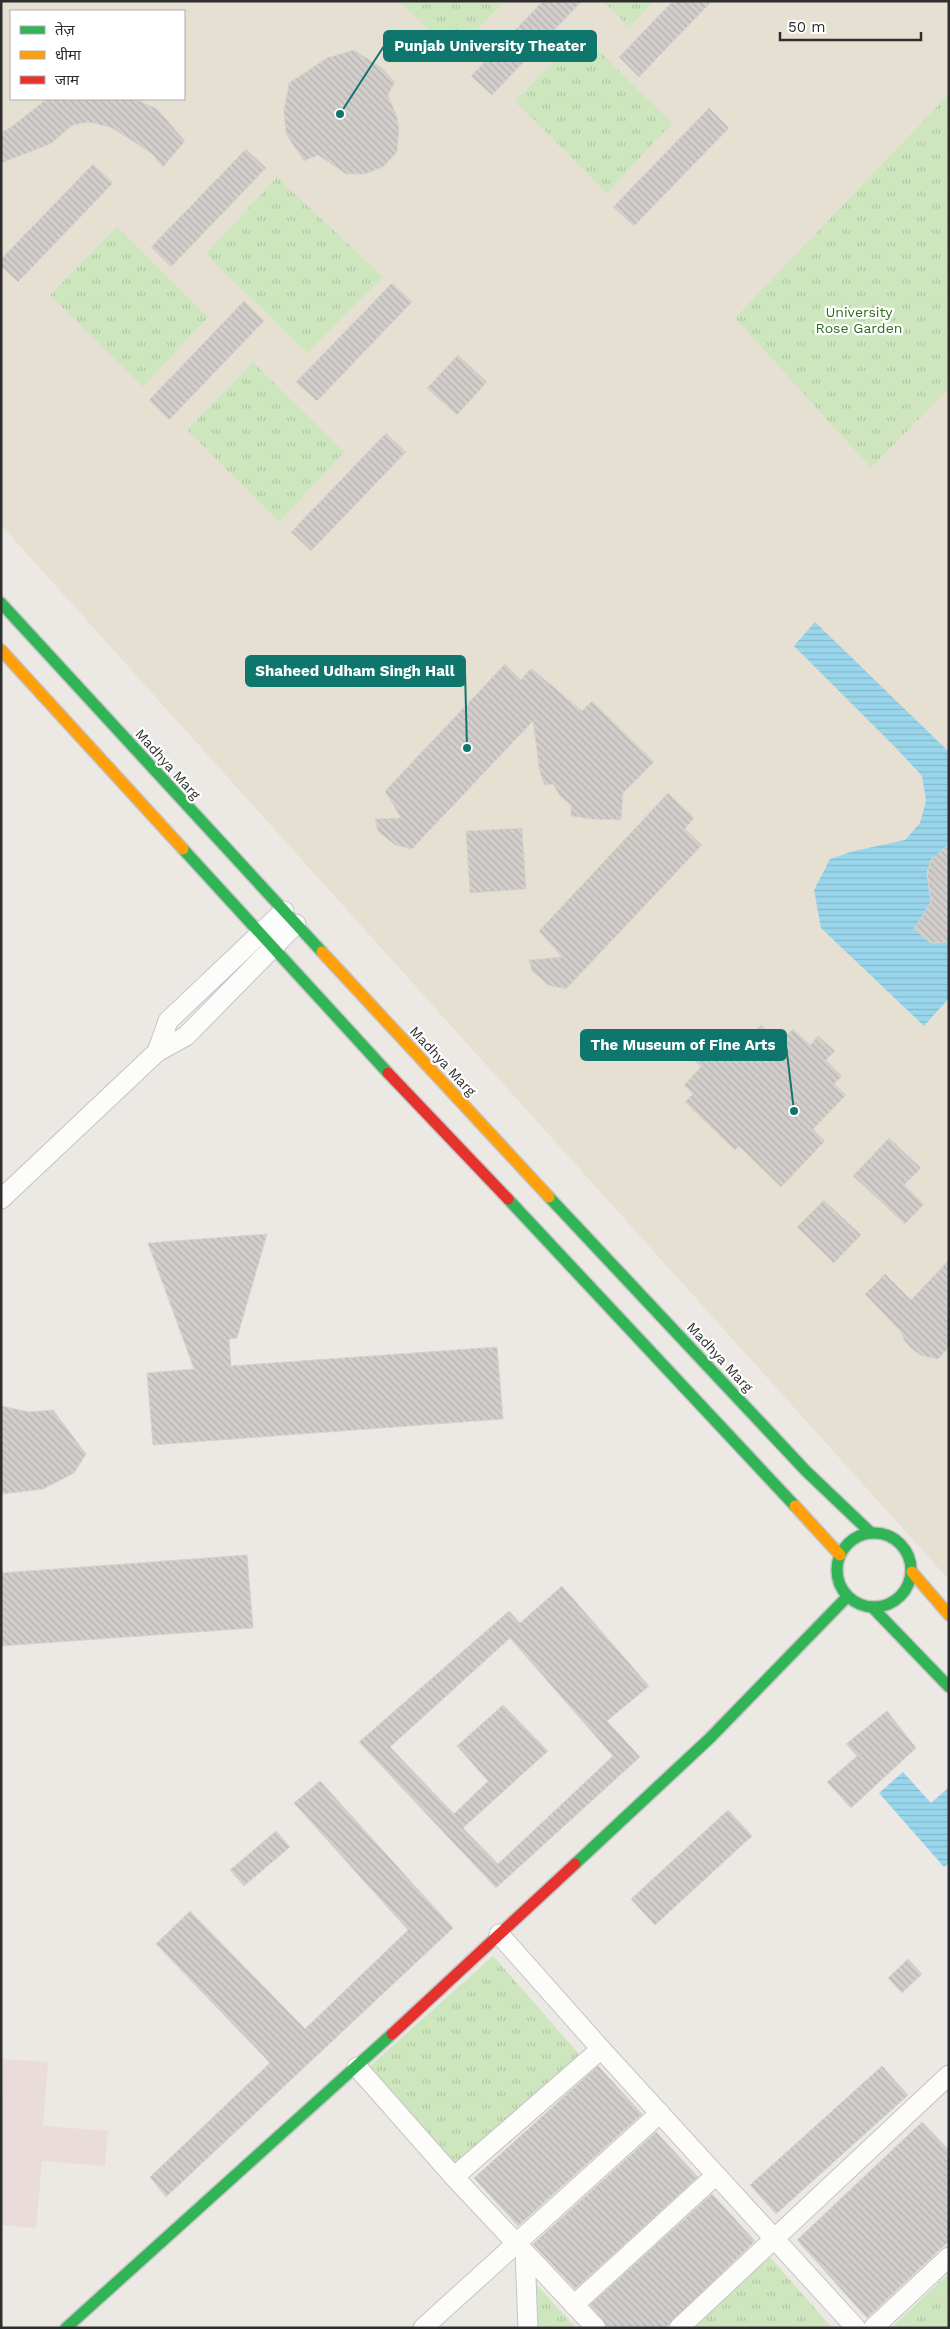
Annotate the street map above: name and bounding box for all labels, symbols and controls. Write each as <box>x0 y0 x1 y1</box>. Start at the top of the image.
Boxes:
legend <box>10 10 185 100</box>
scale bar <box>780 10 921 42</box>
text: 50 m <box>788 18 825 36</box>
text: तेज़ <box>55 21 76 39</box>
callout: Punjab University Theater <box>384 31 596 61</box>
text: Punjab University Theater <box>394 37 586 55</box>
text: धीमा <box>55 46 82 64</box>
text: जाम <box>55 71 80 89</box>
park label: University Rose Garden <box>816 304 902 336</box>
callout: Shaheed Udham Singh Hall <box>246 656 465 686</box>
text: Shaheed Udham Singh Hall <box>255 662 455 680</box>
street label: Madhya Marg <box>132 726 204 803</box>
street label: Madhya Marg <box>407 1023 480 1099</box>
callout: The Museum of Fine Arts <box>581 1030 786 1060</box>
text: The Museum of Fine Arts <box>591 1036 775 1054</box>
street label: Madhya Marg <box>684 1319 757 1395</box>

